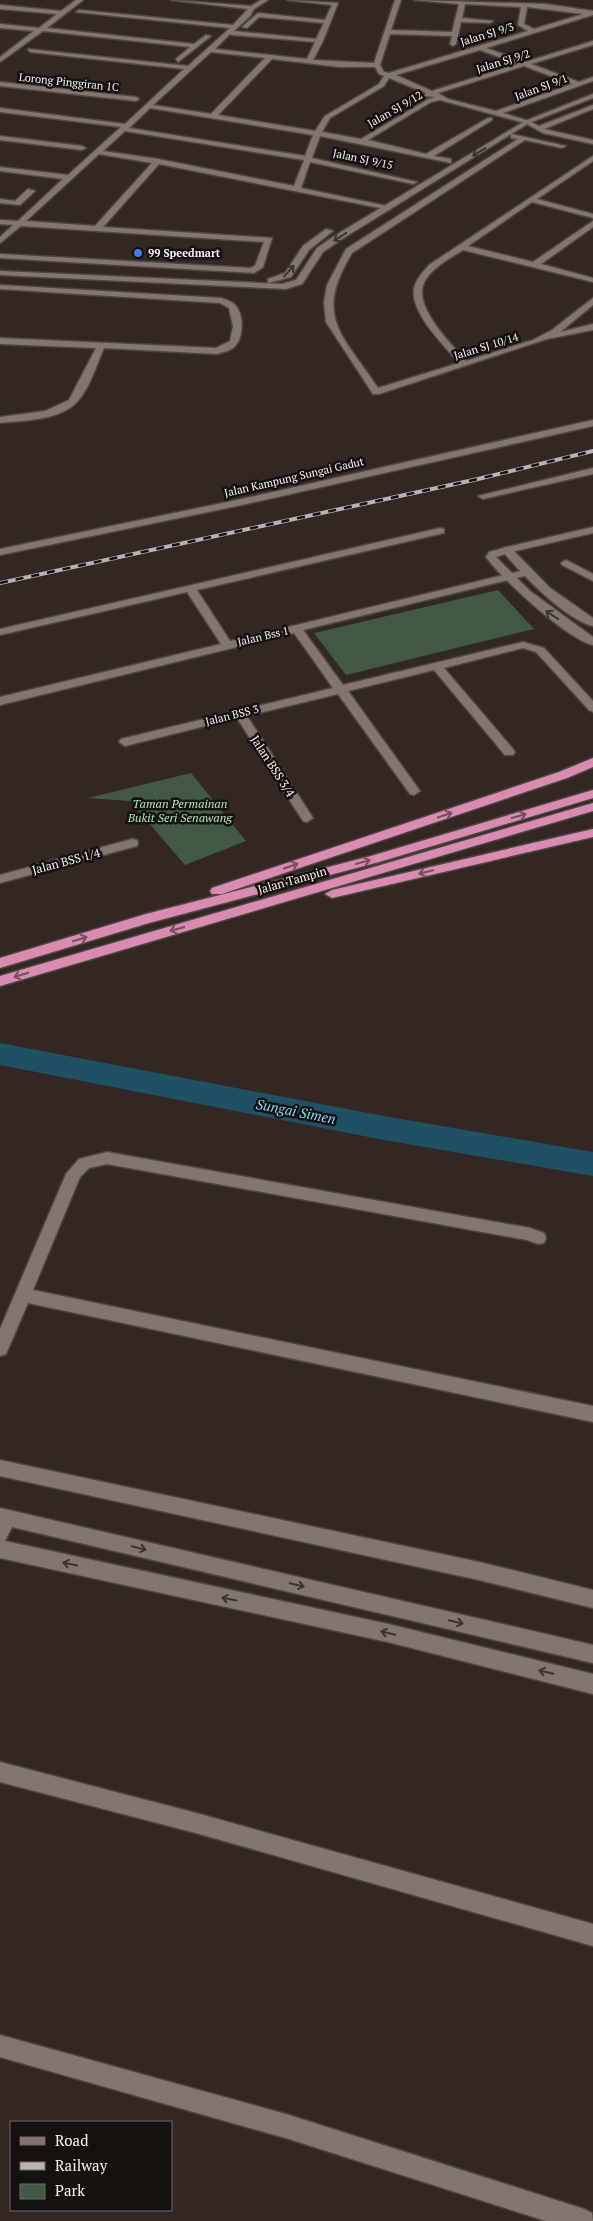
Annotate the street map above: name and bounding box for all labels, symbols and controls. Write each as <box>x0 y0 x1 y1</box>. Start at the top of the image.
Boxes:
street label: Jalan SJ 9/3 <box>459 19 516 49</box>
street label: Jalan SJ 9/2 <box>475 46 532 76</box>
street label: Lorong Pinggiran 1C <box>18 70 120 94</box>
street label: Jalan SJ 9/1 <box>513 71 569 103</box>
street label: Jalan SJ 9/12 <box>365 88 425 130</box>
street label: Jalan SJ 9/15 <box>332 146 394 172</box>
one-way arrow <box>472 147 486 157</box>
one-way arrow <box>334 232 348 242</box>
place label: 99 Speedmart <box>148 246 221 260</box>
marker: 99 Speedmart <box>132 247 144 259</box>
one-way arrow <box>283 265 295 278</box>
street label: Jalan SJ 10/14 <box>452 329 520 362</box>
street label: Jalan Kampung Sungai Gadut <box>223 454 365 500</box>
one-way arrow <box>546 610 560 620</box>
street label: Jalan Bss 1 <box>236 623 290 649</box>
street label: Jalan BSS 3 <box>204 702 260 728</box>
street label: Jalan BSS 3/4 <box>248 733 299 800</box>
park label: Taman Permainan Bukit Seri Senawang <box>127 796 233 825</box>
one-way arrow <box>436 809 452 819</box>
one-way arrow <box>510 811 526 821</box>
street label: Jalan BSS 1/4 <box>30 845 102 877</box>
one-way arrow <box>354 857 370 866</box>
one-way arrow <box>282 861 298 871</box>
street label: Jalan Tampin <box>256 863 328 897</box>
one-way arrow <box>419 868 435 877</box>
one-way arrow <box>169 925 185 934</box>
one-way arrow <box>72 934 88 944</box>
one-way arrow <box>13 971 29 981</box>
water label: Sungai Simen <box>255 1094 337 1128</box>
one-way arrow <box>131 1544 147 1553</box>
one-way arrow <box>63 1559 79 1568</box>
one-way arrow <box>289 1581 305 1590</box>
one-way arrow <box>222 1593 238 1603</box>
one-way arrow <box>447 1618 463 1627</box>
one-way arrow <box>380 1628 396 1637</box>
one-way arrow <box>538 1667 554 1676</box>
legend <box>10 2121 172 2211</box>
text: Road <box>55 2130 88 2150</box>
text: Railway <box>55 2155 108 2175</box>
text: Park <box>55 2180 85 2200</box>

